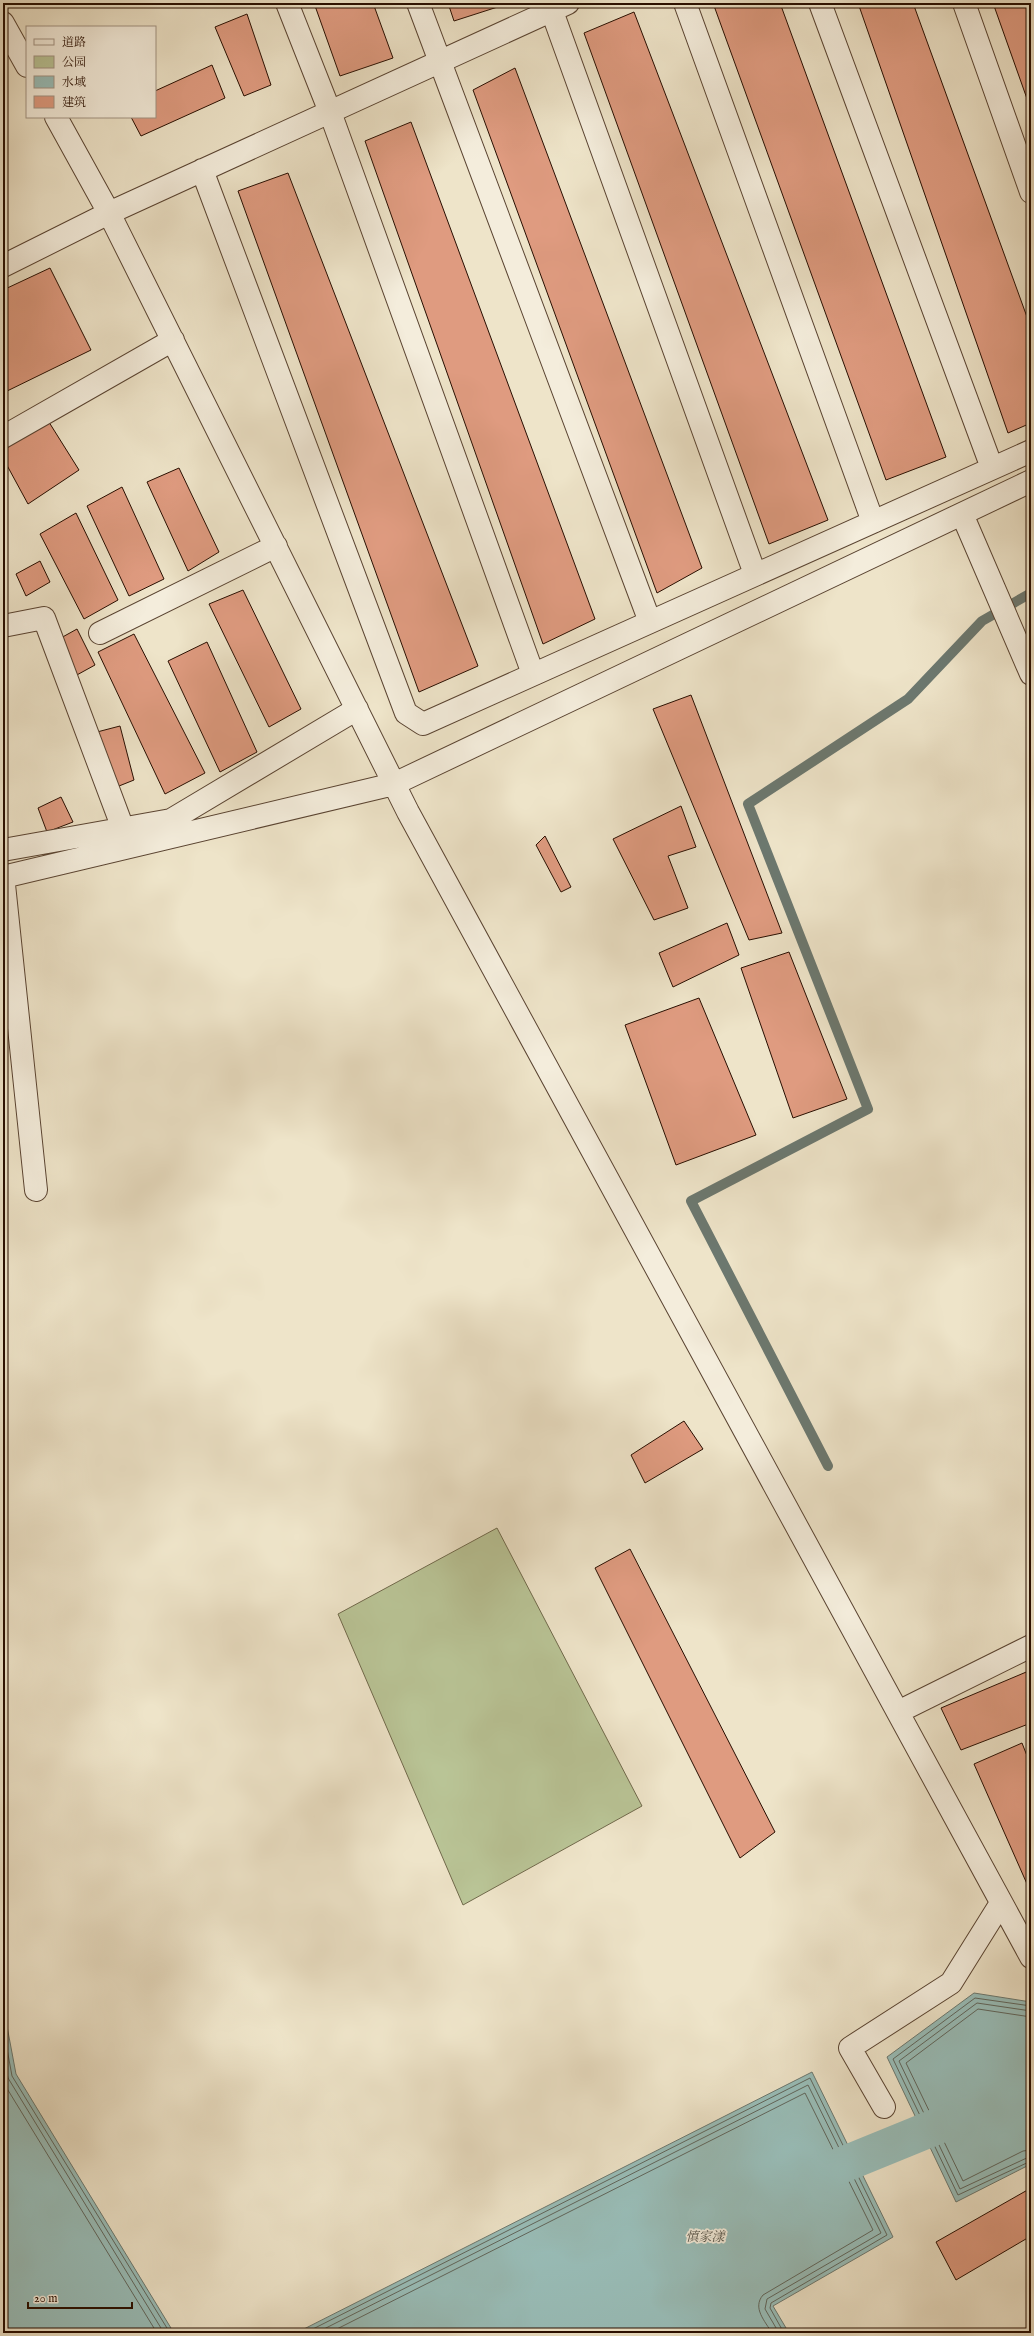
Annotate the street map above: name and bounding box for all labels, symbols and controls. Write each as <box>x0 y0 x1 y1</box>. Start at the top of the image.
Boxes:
legend <box>26 26 156 118</box>
text: 道路 <box>62 35 86 50</box>
text: 公园 <box>62 55 86 70</box>
text: 水域 <box>62 75 86 90</box>
text: 建筑 <box>62 95 86 110</box>
water label: 慎家漾 <box>685 2229 726 2246</box>
scale bar <box>28 2284 132 2310</box>
text: 20 m <box>34 2291 57 2306</box>

